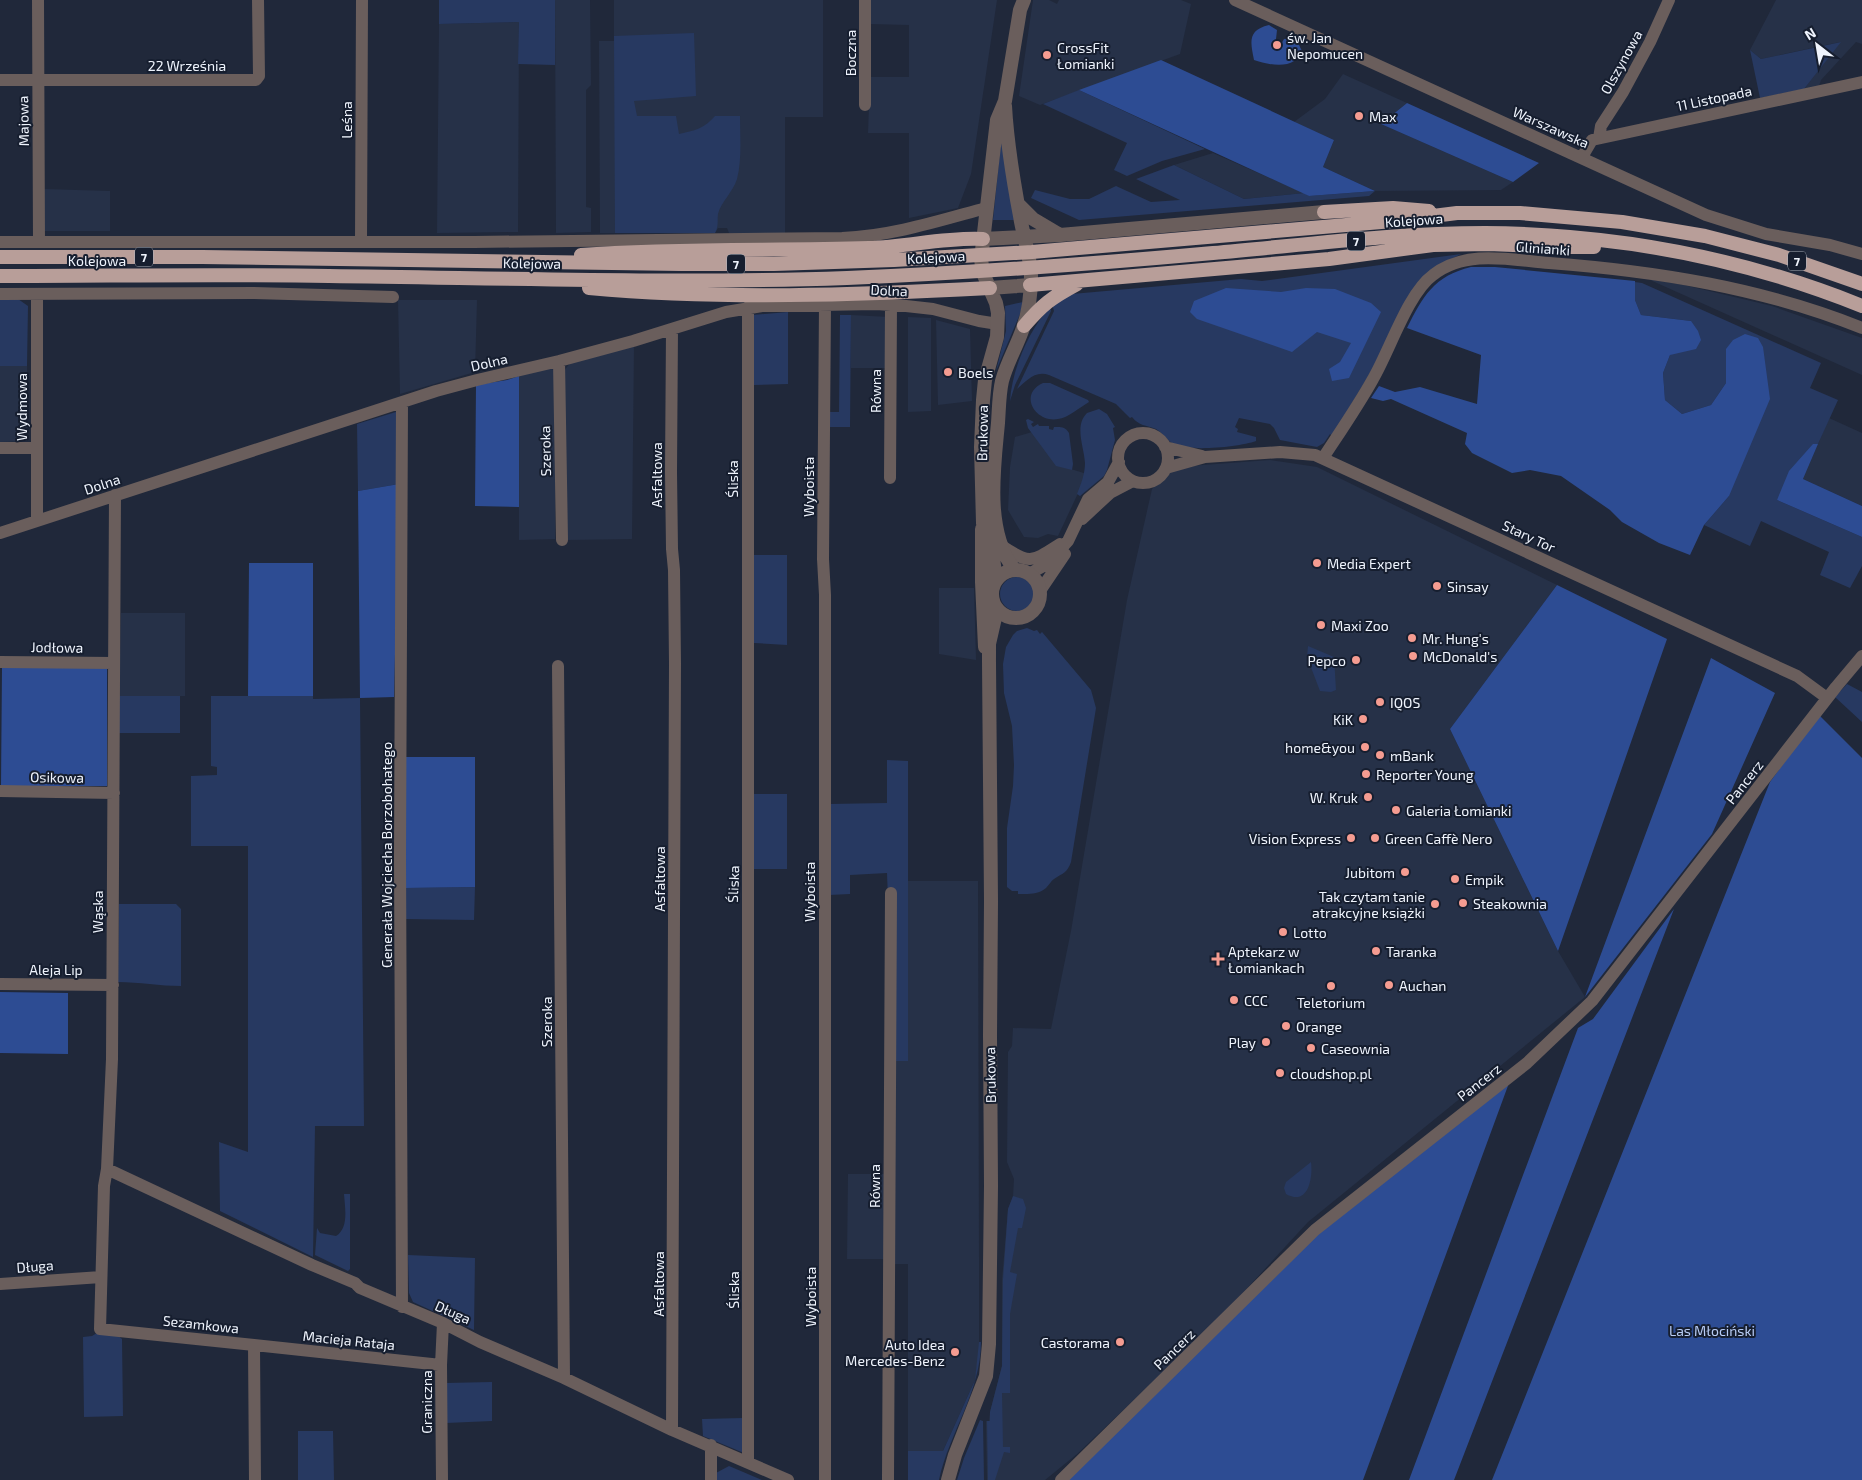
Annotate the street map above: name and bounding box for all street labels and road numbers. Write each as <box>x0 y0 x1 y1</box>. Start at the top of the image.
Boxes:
street label: Olszynowa <box>1596 27 1646 97</box>
street label: Boczna <box>842 30 859 76</box>
street label: 22 Września <box>148 57 226 74</box>
street label: 11 Listopada <box>1675 82 1753 114</box>
street label: Majowa <box>14 96 32 146</box>
street label: Leśna <box>338 101 355 139</box>
street label: Warszawska <box>1510 103 1592 151</box>
street label: Kolejowa <box>1384 209 1444 231</box>
road number: 7 <box>1347 232 1365 250</box>
street label: Glinianki <box>1515 238 1571 258</box>
street label: Kolejowa <box>906 247 966 267</box>
road number: 7 <box>135 248 153 266</box>
street label: Kolejowa <box>68 252 126 269</box>
road number: 7 <box>1788 252 1806 270</box>
street label: Kolejowa <box>503 254 561 272</box>
road number: 7 <box>727 254 745 274</box>
street label: Dolna <box>870 281 908 299</box>
street label: Dolna <box>469 350 509 374</box>
street label: Równa <box>867 369 884 413</box>
street label: Wydmowa <box>13 373 30 441</box>
street label: Brukowa <box>973 405 991 461</box>
street label: Szeroka <box>536 426 554 476</box>
street label: Asfaltowa <box>648 442 665 508</box>
street label: Wyboista <box>800 457 817 517</box>
street label: Śliska <box>724 460 741 498</box>
street label: Dolna <box>82 470 122 498</box>
street label: Stary Tor <box>1500 516 1559 556</box>
street label: Jodłowa <box>31 638 83 656</box>
street label: Generała Wojciecha Borzobohatego <box>378 742 395 968</box>
street label: Pancerz <box>1722 757 1766 807</box>
street label: Osikowa <box>30 768 84 786</box>
street label: Asfaltowa <box>651 846 668 912</box>
street label: Wyboista <box>801 862 818 922</box>
street label: Śliska <box>724 865 742 903</box>
street label: Wąska <box>89 891 106 933</box>
street label: Aleja Lip <box>29 961 83 978</box>
street label: Szeroka <box>538 997 555 1047</box>
street label: Brukowa <box>981 1047 999 1103</box>
street label: Pancerz <box>1454 1060 1504 1104</box>
street label: Równa <box>866 1164 883 1208</box>
street label: Asfaltowa <box>650 1251 667 1317</box>
street label: Długa <box>16 1256 54 1276</box>
street label: Wyboista <box>802 1267 819 1327</box>
street label: Śliska <box>725 1271 742 1309</box>
street label: Długa <box>433 1297 473 1327</box>
street label: Sezamkowa <box>162 1312 240 1336</box>
street label: Pancerz <box>1150 1325 1198 1373</box>
street label: Macieja Rataja <box>302 1327 396 1353</box>
street label: Graniczna <box>418 1370 435 1434</box>

